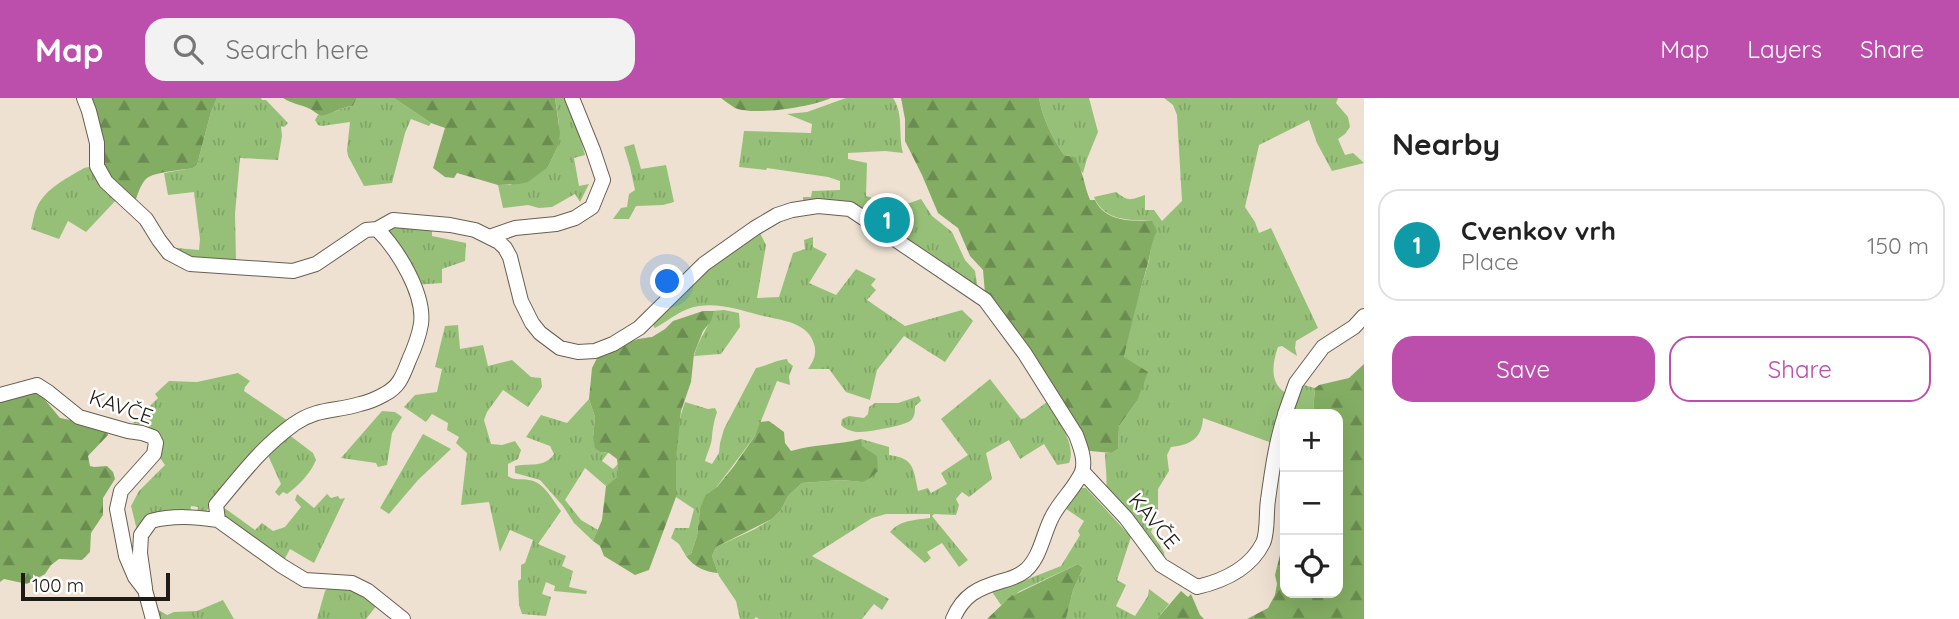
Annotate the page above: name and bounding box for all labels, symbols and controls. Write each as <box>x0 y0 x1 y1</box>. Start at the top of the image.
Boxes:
search box <box>145 18 635 81</box>
text: Map <box>35 29 103 70</box>
icon: search <box>169 30 207 68</box>
text: Search here <box>225 33 369 66</box>
text: Map <box>1660 34 1709 64</box>
text: Layers <box>1747 34 1822 64</box>
text: Share <box>1860 34 1924 64</box>
text: Nearby <box>1392 125 1500 163</box>
pin: 1 <box>864 194 910 246</box>
text: Cvenkov vrh <box>1461 214 1616 247</box>
text: 1 <box>1413 231 1421 260</box>
text: 150 m <box>1867 231 1929 260</box>
text: Place <box>1461 247 1519 276</box>
your location <box>650 264 684 298</box>
button: Save <box>1392 336 1655 402</box>
button: Share <box>1669 336 1931 402</box>
street label: KAVČE <box>86 383 156 429</box>
map controls <box>1280 409 1343 598</box>
button: + <box>1280 409 1343 472</box>
button: − <box>1280 472 1343 535</box>
street label: KAVČE <box>1124 487 1186 554</box>
button: locate <box>1280 535 1343 598</box>
scale bar <box>21 570 170 602</box>
text: 100 m <box>32 573 84 597</box>

